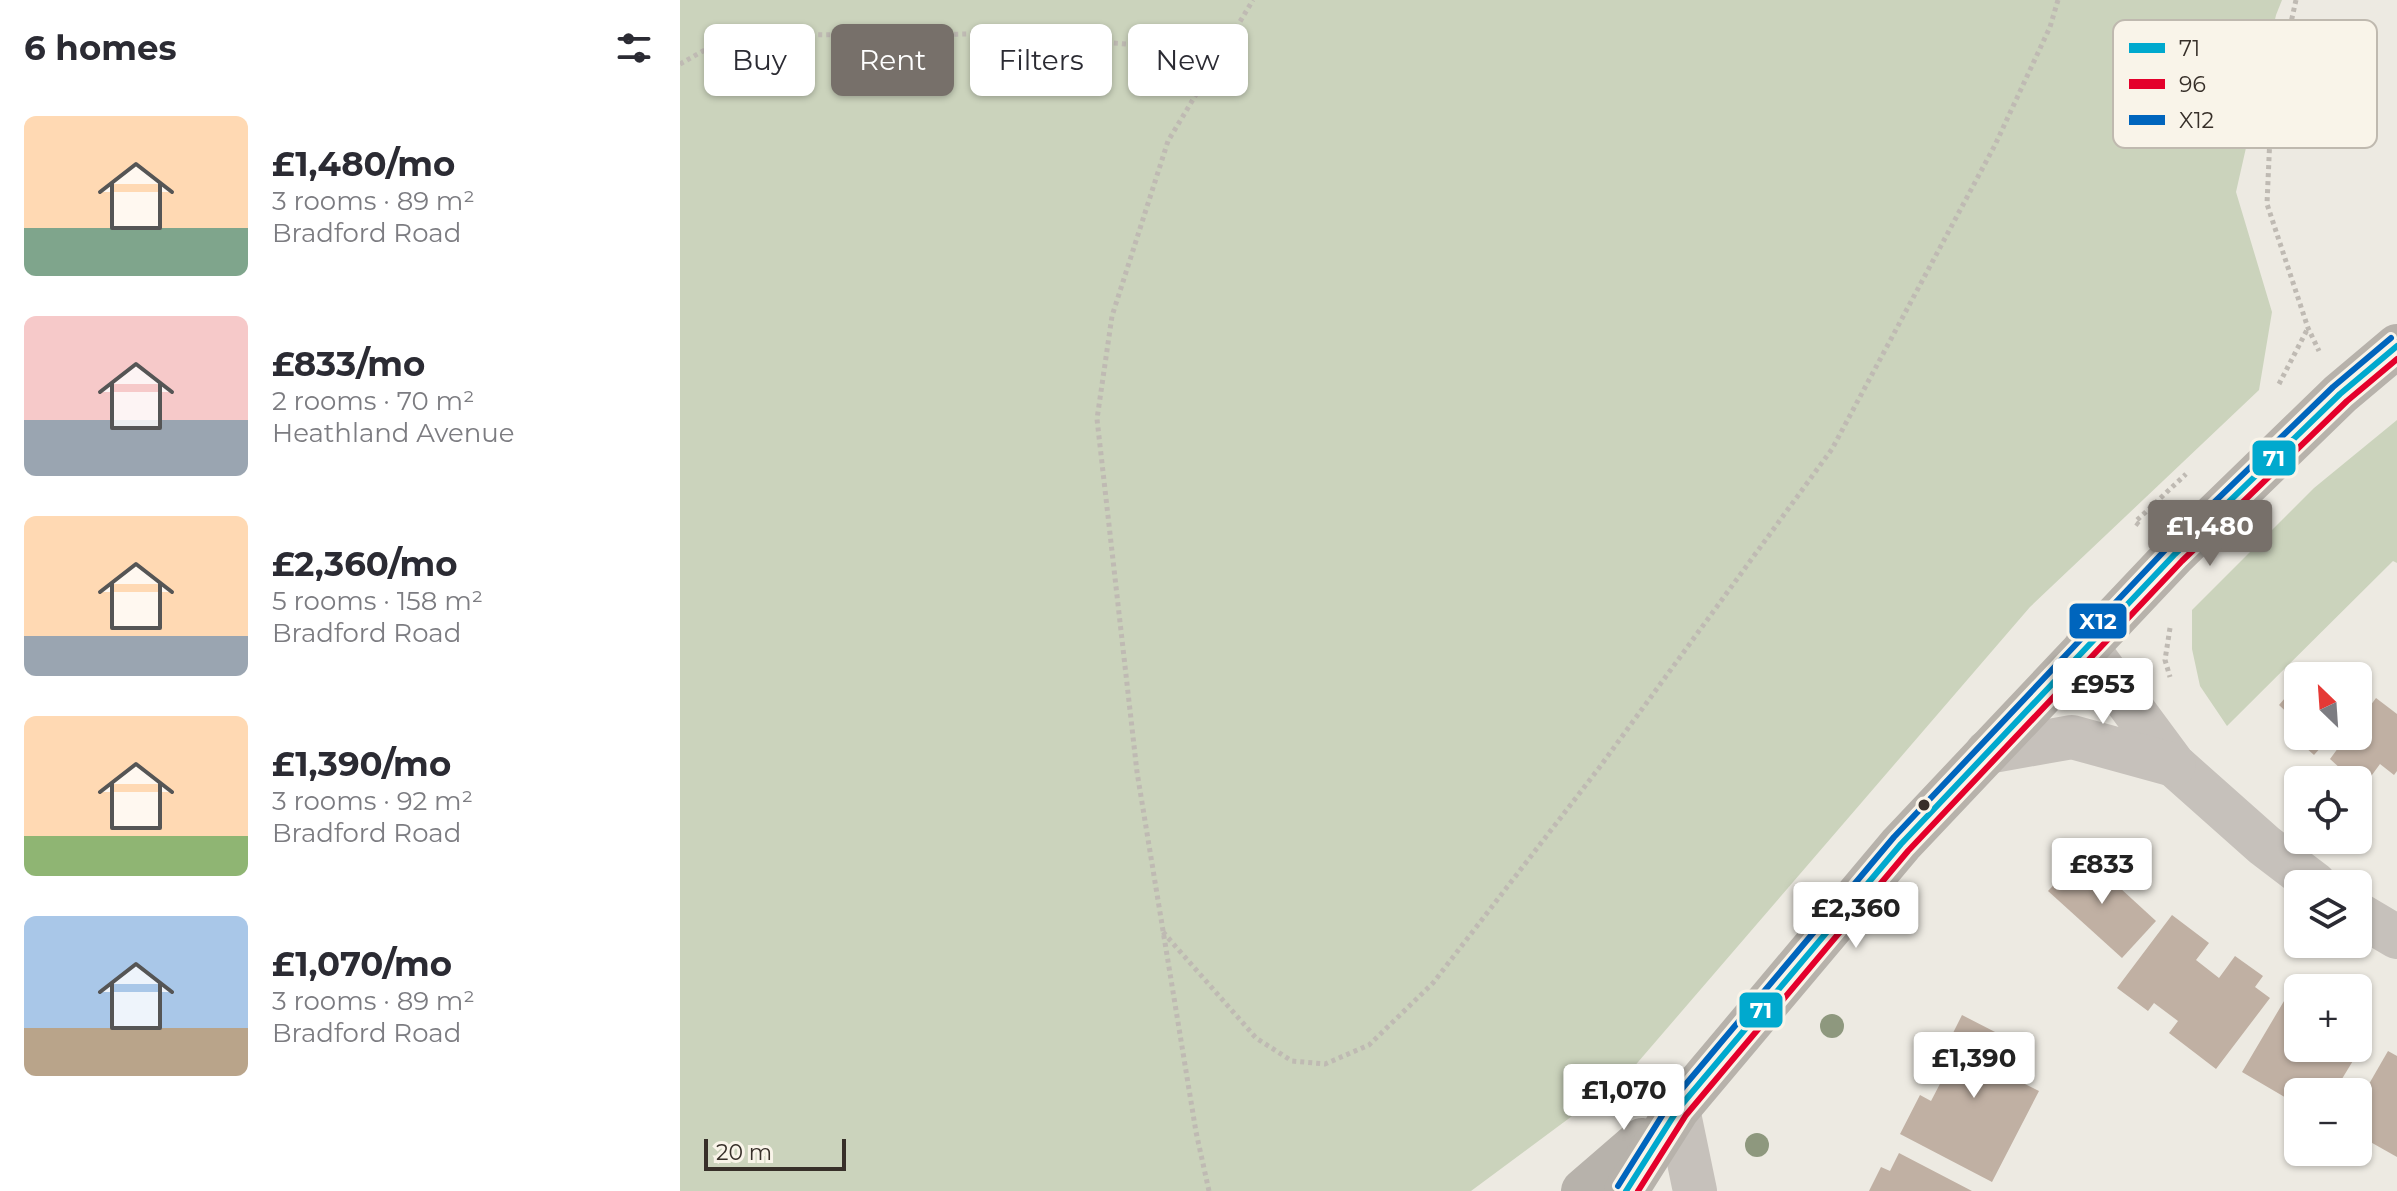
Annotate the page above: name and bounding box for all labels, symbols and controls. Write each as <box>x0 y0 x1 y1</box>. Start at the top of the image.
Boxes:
legend <box>2113 20 2377 148</box>
chip: Buy <box>704 24 815 96</box>
chip: Rent <box>831 24 954 96</box>
chip: Filters <box>970 24 1112 96</box>
chip: New <box>1128 24 1248 96</box>
icon: filters <box>612 26 656 70</box>
text: 6 homes <box>24 27 177 69</box>
text: 71 <box>2179 35 2200 62</box>
text: 96 <box>2179 71 2206 98</box>
text: X12 <box>2179 107 2214 134</box>
text: £1,480/mo <box>272 143 455 185</box>
icon: home <box>88 148 184 244</box>
text: 3 rooms · 89 m² <box>272 185 475 217</box>
text: Bradford Road <box>272 217 461 249</box>
text: £833/mo <box>272 343 425 385</box>
icon: home <box>88 348 184 444</box>
text: 2 rooms · 70 m² <box>272 385 474 417</box>
text: Heathland Avenue <box>272 417 514 449</box>
line badge: 71 <box>2251 439 2297 477</box>
text: 71 <box>2263 445 2285 472</box>
pin: £1,480 <box>2145 500 2275 568</box>
text: £1,480 <box>2166 510 2254 542</box>
text: £2,360/mo <box>272 543 457 585</box>
icon: home <box>88 548 184 644</box>
text: 5 rooms · 158 m² <box>272 585 483 617</box>
line badge: X12 <box>2068 602 2128 640</box>
text: X12 <box>2079 608 2117 635</box>
text: Bradford Road <box>272 617 461 649</box>
pin: £953 <box>2056 658 2150 726</box>
north arrow <box>2284 662 2372 750</box>
map controls <box>2284 662 2372 1166</box>
text: £953 <box>2071 668 2135 700</box>
text: £1,390/mo <box>272 743 451 785</box>
icon: home <box>88 748 184 844</box>
button: locate <box>2284 766 2372 854</box>
text: 3 rooms · 92 m² <box>272 785 473 817</box>
unlabelled marker <box>1916 797 1932 813</box>
text: Bradford Road <box>272 817 461 849</box>
pin: £833 <box>2055 838 2149 906</box>
text: £833 <box>2070 848 2134 880</box>
button: layers <box>2284 870 2372 958</box>
pin: £2,360 <box>1791 882 1921 950</box>
text: £2,360 <box>1811 892 1901 924</box>
text: £1,070/mo <box>272 943 452 985</box>
icon: home <box>88 948 184 1044</box>
button: + <box>2284 974 2372 1062</box>
text: 3 rooms · 89 m² <box>272 985 475 1017</box>
line badge: 71 <box>1738 991 1784 1029</box>
text: 71 <box>1750 997 1772 1024</box>
text: Bradford Road <box>272 1017 461 1049</box>
pin: £1,390 <box>1909 1032 2039 1100</box>
text: £1,390 <box>1932 1042 2016 1074</box>
pin: £1,070 <box>1559 1064 1689 1132</box>
text: £1,070 <box>1581 1074 1667 1106</box>
button: − <box>2284 1078 2372 1166</box>
scale bar <box>704 1135 846 1171</box>
text: 20 m <box>716 1139 772 1166</box>

